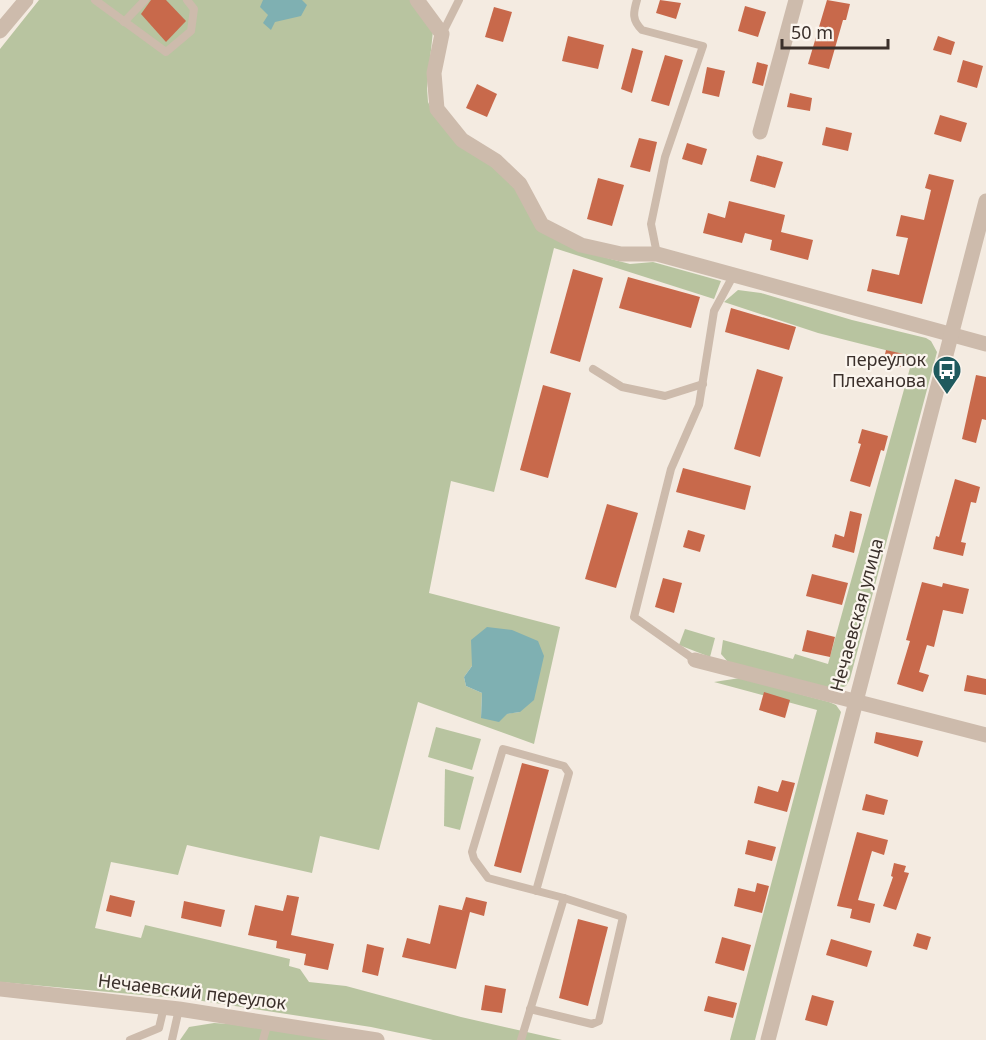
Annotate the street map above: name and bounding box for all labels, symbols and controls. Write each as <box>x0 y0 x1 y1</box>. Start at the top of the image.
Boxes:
scale bar <box>782 12 888 50</box>
text: 50 m <box>791 20 833 44</box>
place label: переулок Плеханова <box>832 347 926 392</box>
bus stop icon: переулок Плеханова <box>931 354 963 396</box>
street label: Нечаевская улица <box>824 535 888 694</box>
street label: Нечаевский переулок <box>97 968 288 1015</box>

